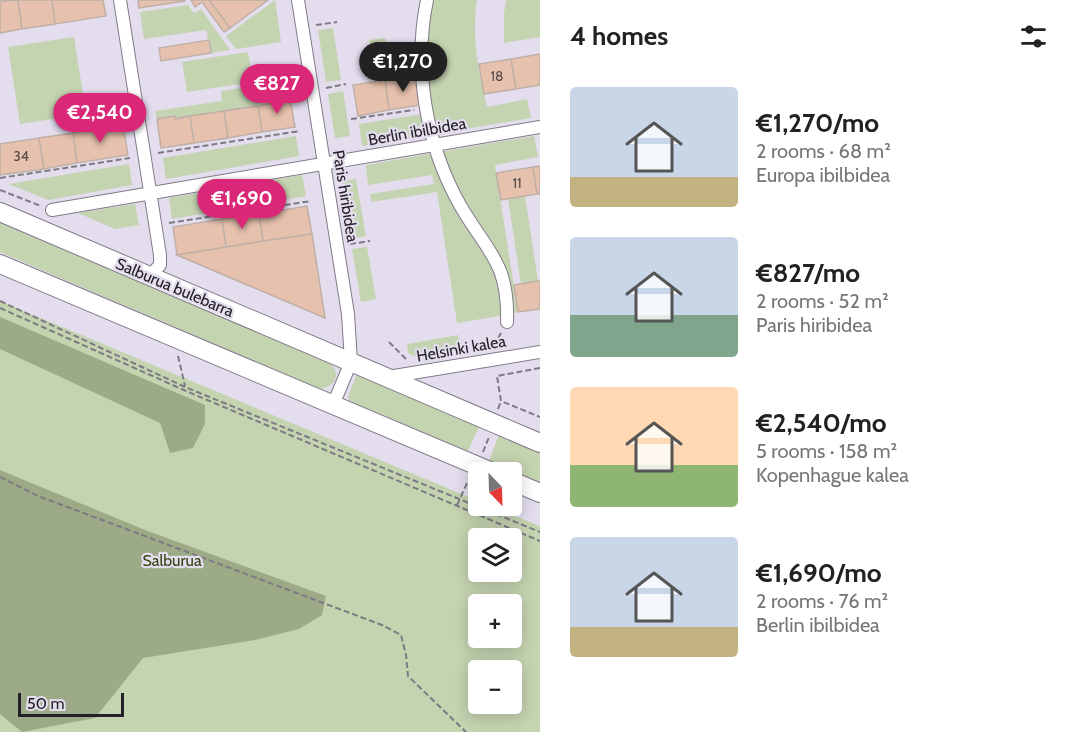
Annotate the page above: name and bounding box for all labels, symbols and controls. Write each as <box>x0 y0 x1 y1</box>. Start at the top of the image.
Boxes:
text: 4 homes <box>570 20 668 52</box>
icon: filters <box>1017 20 1050 53</box>
pin: €1,270 <box>354 42 452 93</box>
text: €1,270 <box>373 49 433 73</box>
pin: €827 <box>241 64 313 115</box>
house number: 18 <box>490 67 504 85</box>
text: €827 <box>254 71 300 95</box>
pin: €2,540 <box>51 93 149 144</box>
text: €2,540 <box>67 100 133 124</box>
text: €1,270/mo <box>756 107 879 139</box>
icon: home <box>618 111 690 183</box>
street label: Berlin ibilbidea <box>367 113 468 149</box>
text: 2 rooms · 68 m² <box>756 139 891 163</box>
house number: 34 <box>13 147 29 165</box>
street label: Paris hiribidea <box>329 149 362 244</box>
text: Europa ibilbidea <box>756 163 890 187</box>
house number: 11 <box>512 174 522 192</box>
pin: €1,690 <box>193 179 291 230</box>
text: €1,690 <box>211 186 273 210</box>
street label: Salburua bulebarra <box>113 254 237 321</box>
text: €827/mo <box>756 257 860 289</box>
icon: home <box>618 261 690 333</box>
text: 2 rooms · 52 m² <box>756 289 889 313</box>
text: Paris hiribidea <box>756 313 872 337</box>
street label: Helsinki kalea <box>415 331 508 366</box>
text: €2,540/mo <box>756 407 887 439</box>
icon: home <box>618 411 690 483</box>
text: 5 rooms · 158 m² <box>756 439 897 463</box>
north arrow <box>468 462 522 516</box>
map controls <box>468 462 522 714</box>
text: Kopenhague kalea <box>756 463 909 487</box>
button: layers <box>468 528 522 582</box>
park label: Salburua <box>142 551 202 570</box>
text: €1,690/mo <box>756 557 882 589</box>
icon: home <box>618 561 690 633</box>
text: 2 rooms · 76 m² <box>756 589 888 613</box>
button: + <box>468 594 522 648</box>
text: Berlin ibilbidea <box>756 613 880 637</box>
button: − <box>468 660 522 714</box>
scale bar <box>18 690 124 718</box>
text: 50 m <box>27 694 64 713</box>

